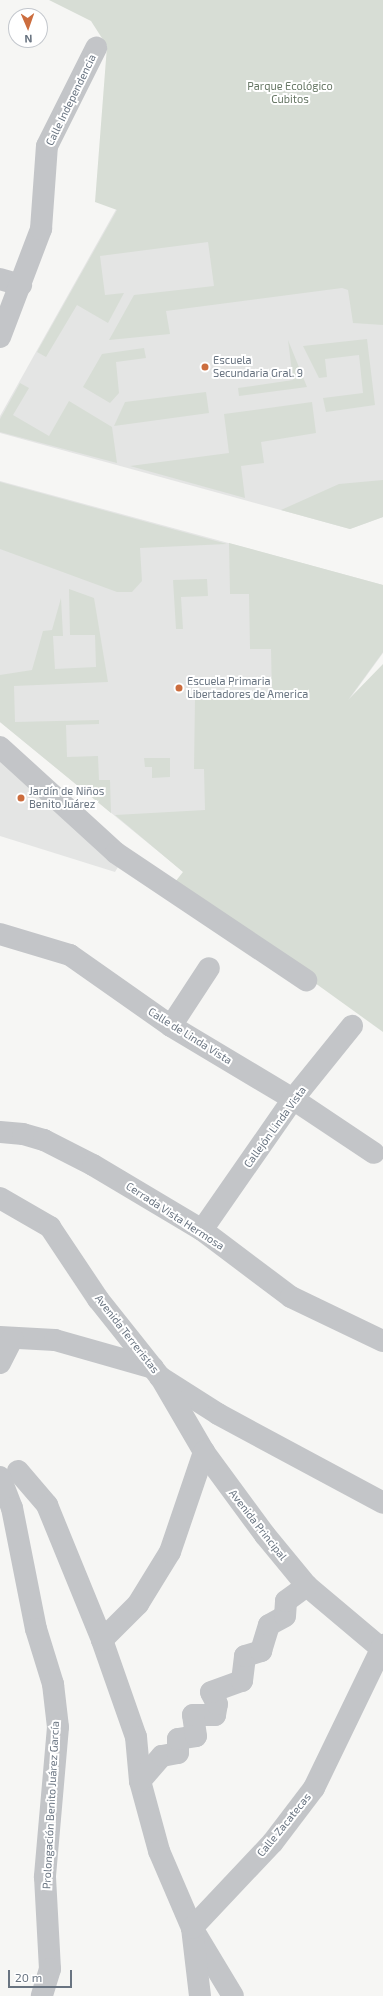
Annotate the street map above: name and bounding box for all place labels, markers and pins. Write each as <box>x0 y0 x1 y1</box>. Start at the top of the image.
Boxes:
place label: Escuela Secundaria Gral. 9 <box>213 354 303 380</box>
marker: Escuela Secundaria Gral. 9 <box>200 362 210 372</box>
place label: Escuela Primaria Libertadores de America <box>187 675 309 701</box>
marker: Escuela Primaria Libertadores de America <box>174 683 184 693</box>
place label: Jardín de Niños Benito Juárez <box>29 785 104 811</box>
marker: Jardín de Niños Benito Juárez <box>16 793 26 803</box>

